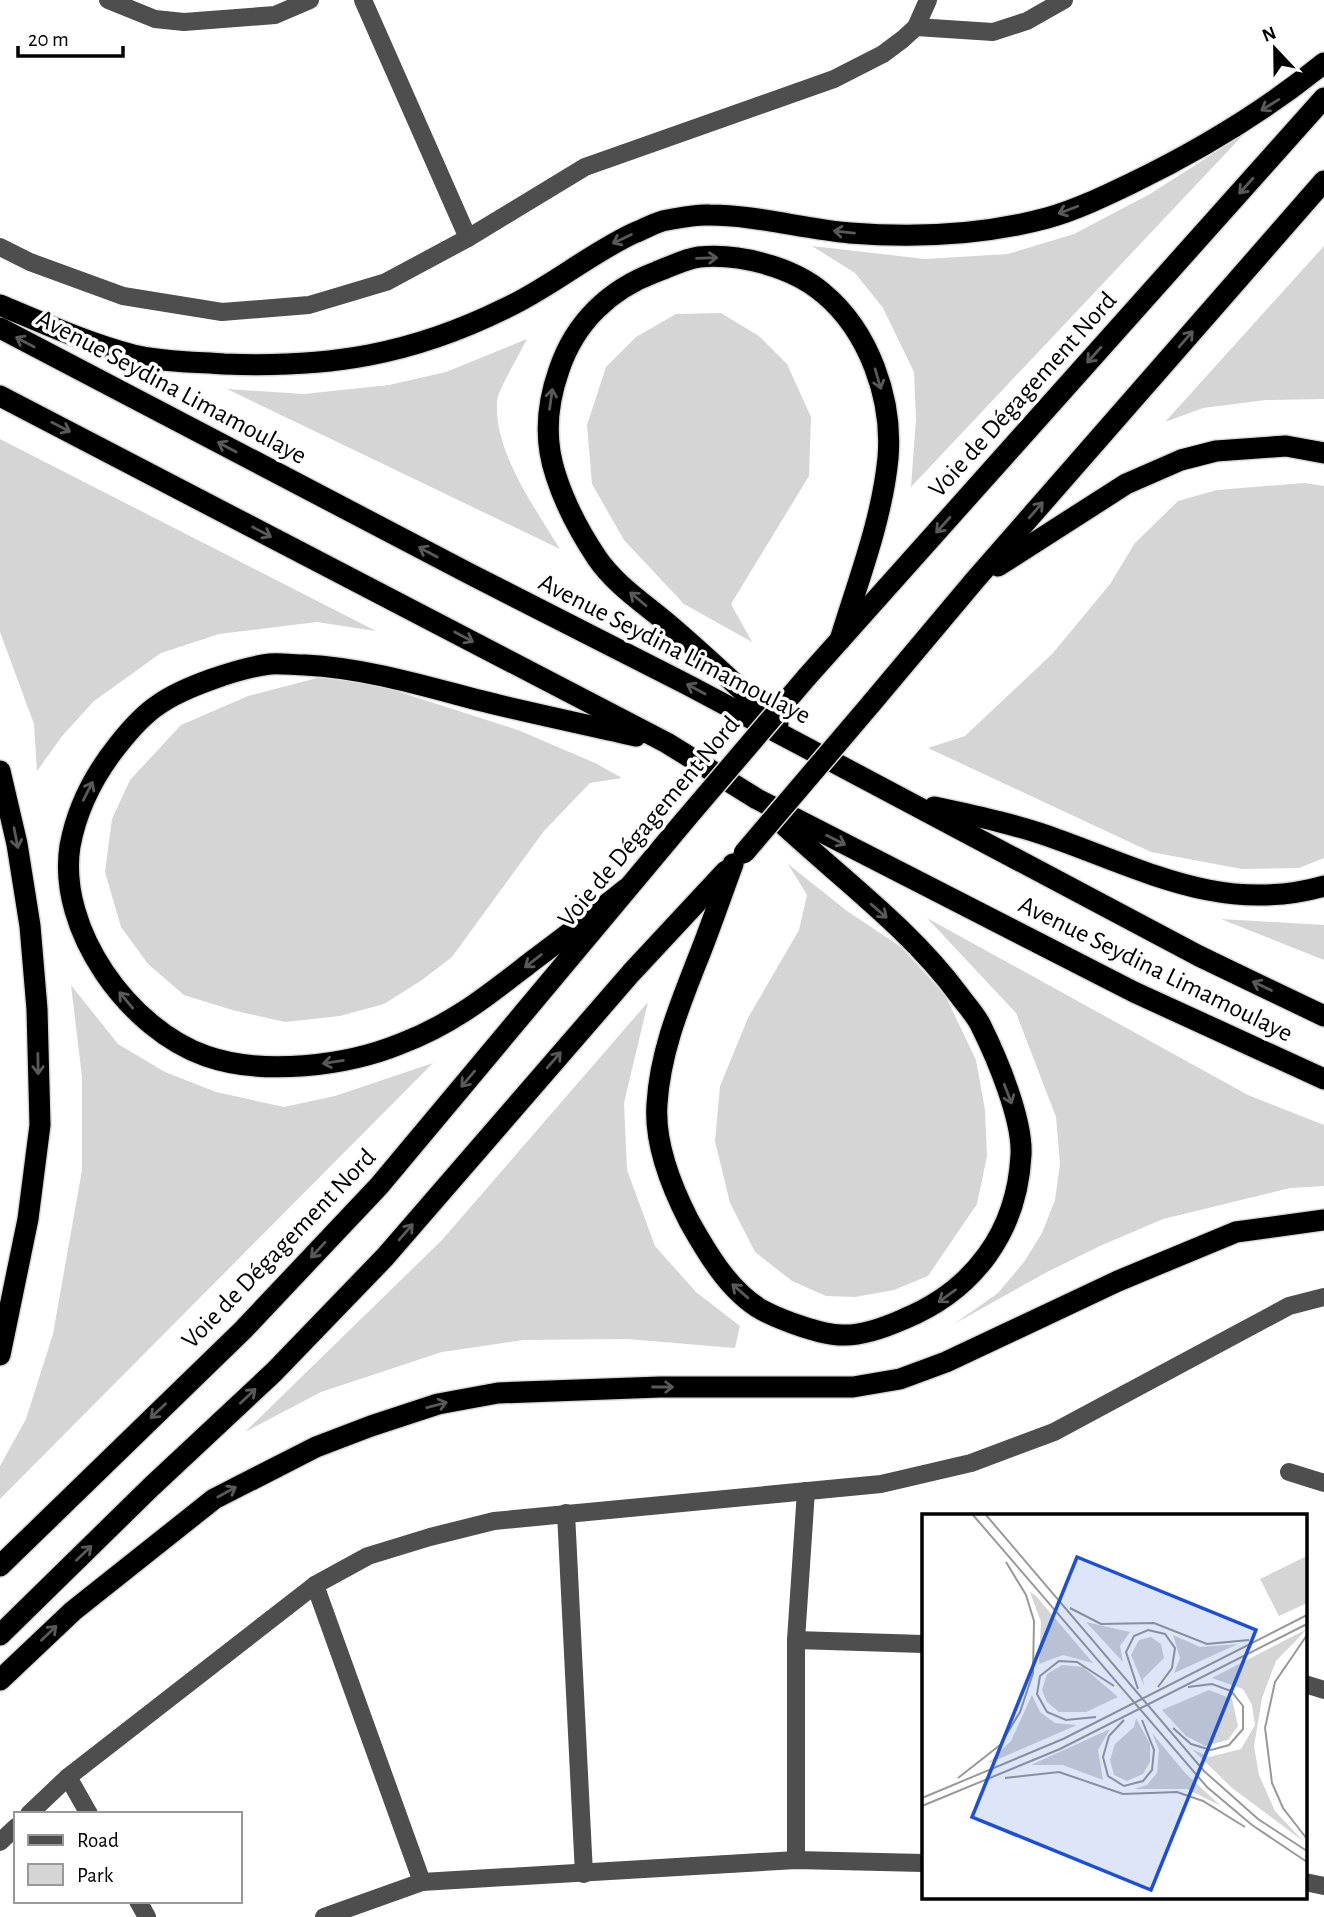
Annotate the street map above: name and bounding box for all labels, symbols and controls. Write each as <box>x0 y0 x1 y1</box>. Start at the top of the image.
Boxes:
scale bar <box>18 14 122 58</box>
north arrow <box>1240 14 1310 84</box>
text: N <box>1260 23 1279 46</box>
text: 20 m <box>28 29 69 50</box>
one-way arrow <box>1260 98 1280 112</box>
one-way arrow <box>1238 176 1254 194</box>
one-way arrow <box>1058 204 1080 217</box>
one-way arrow <box>833 225 856 238</box>
one-way arrow <box>612 233 633 247</box>
one-way arrow <box>695 251 718 265</box>
street label: Voie de Dégagement Nord <box>924 287 1122 502</box>
street label: Avenue Seydina Limamoulaye <box>32 305 311 469</box>
one-way arrow <box>1178 330 1194 348</box>
one-way arrow <box>15 334 36 348</box>
one-way arrow <box>1086 346 1103 363</box>
one-way arrow <box>872 368 885 390</box>
one-way arrow <box>545 388 558 411</box>
one-way arrow <box>50 421 70 435</box>
one-way arrow <box>217 440 238 453</box>
one-way arrow <box>1028 501 1044 519</box>
one-way arrow <box>935 516 951 534</box>
one-way arrow <box>252 526 272 540</box>
one-way arrow <box>419 545 439 559</box>
street label: Avenue Seydina Limamoulaye <box>534 569 815 729</box>
one-way arrow <box>629 591 647 607</box>
one-way arrow <box>453 631 474 645</box>
one-way arrow <box>687 682 707 696</box>
street label: Voie de Dégagement Nord <box>553 711 744 932</box>
one-way arrow <box>82 781 96 802</box>
one-way arrow <box>9 826 23 849</box>
one-way arrow <box>825 833 846 847</box>
street label: Avenue Seydina Limamoulaye <box>1014 891 1297 1047</box>
one-way arrow <box>870 903 888 919</box>
one-way arrow <box>525 953 543 968</box>
one-way arrow <box>1252 979 1273 993</box>
one-way arrow <box>118 992 134 1010</box>
one-way arrow <box>32 1052 45 1075</box>
one-way arrow <box>546 1052 563 1069</box>
one-way arrow <box>322 1056 345 1069</box>
one-way arrow <box>461 1070 476 1088</box>
one-way arrow <box>1003 1082 1016 1104</box>
street label: Voie de Dégagement Nord <box>177 1144 381 1354</box>
one-way arrow <box>398 1223 414 1241</box>
one-way arrow <box>310 1241 327 1258</box>
one-way arrow <box>731 1283 749 1299</box>
one-way arrow <box>938 1288 957 1303</box>
one-way arrow <box>651 1380 674 1394</box>
one-way arrow <box>239 1387 256 1404</box>
one-way arrow <box>425 1398 448 1411</box>
one-way arrow <box>150 1403 167 1420</box>
one-way arrow <box>216 1484 237 1498</box>
inset map <box>922 1514 1306 1899</box>
one-way arrow <box>75 1545 92 1562</box>
one-way arrow <box>41 1625 58 1642</box>
legend <box>14 1812 242 1903</box>
text: Road <box>77 1830 119 1851</box>
text: Park <box>77 1865 114 1886</box>

